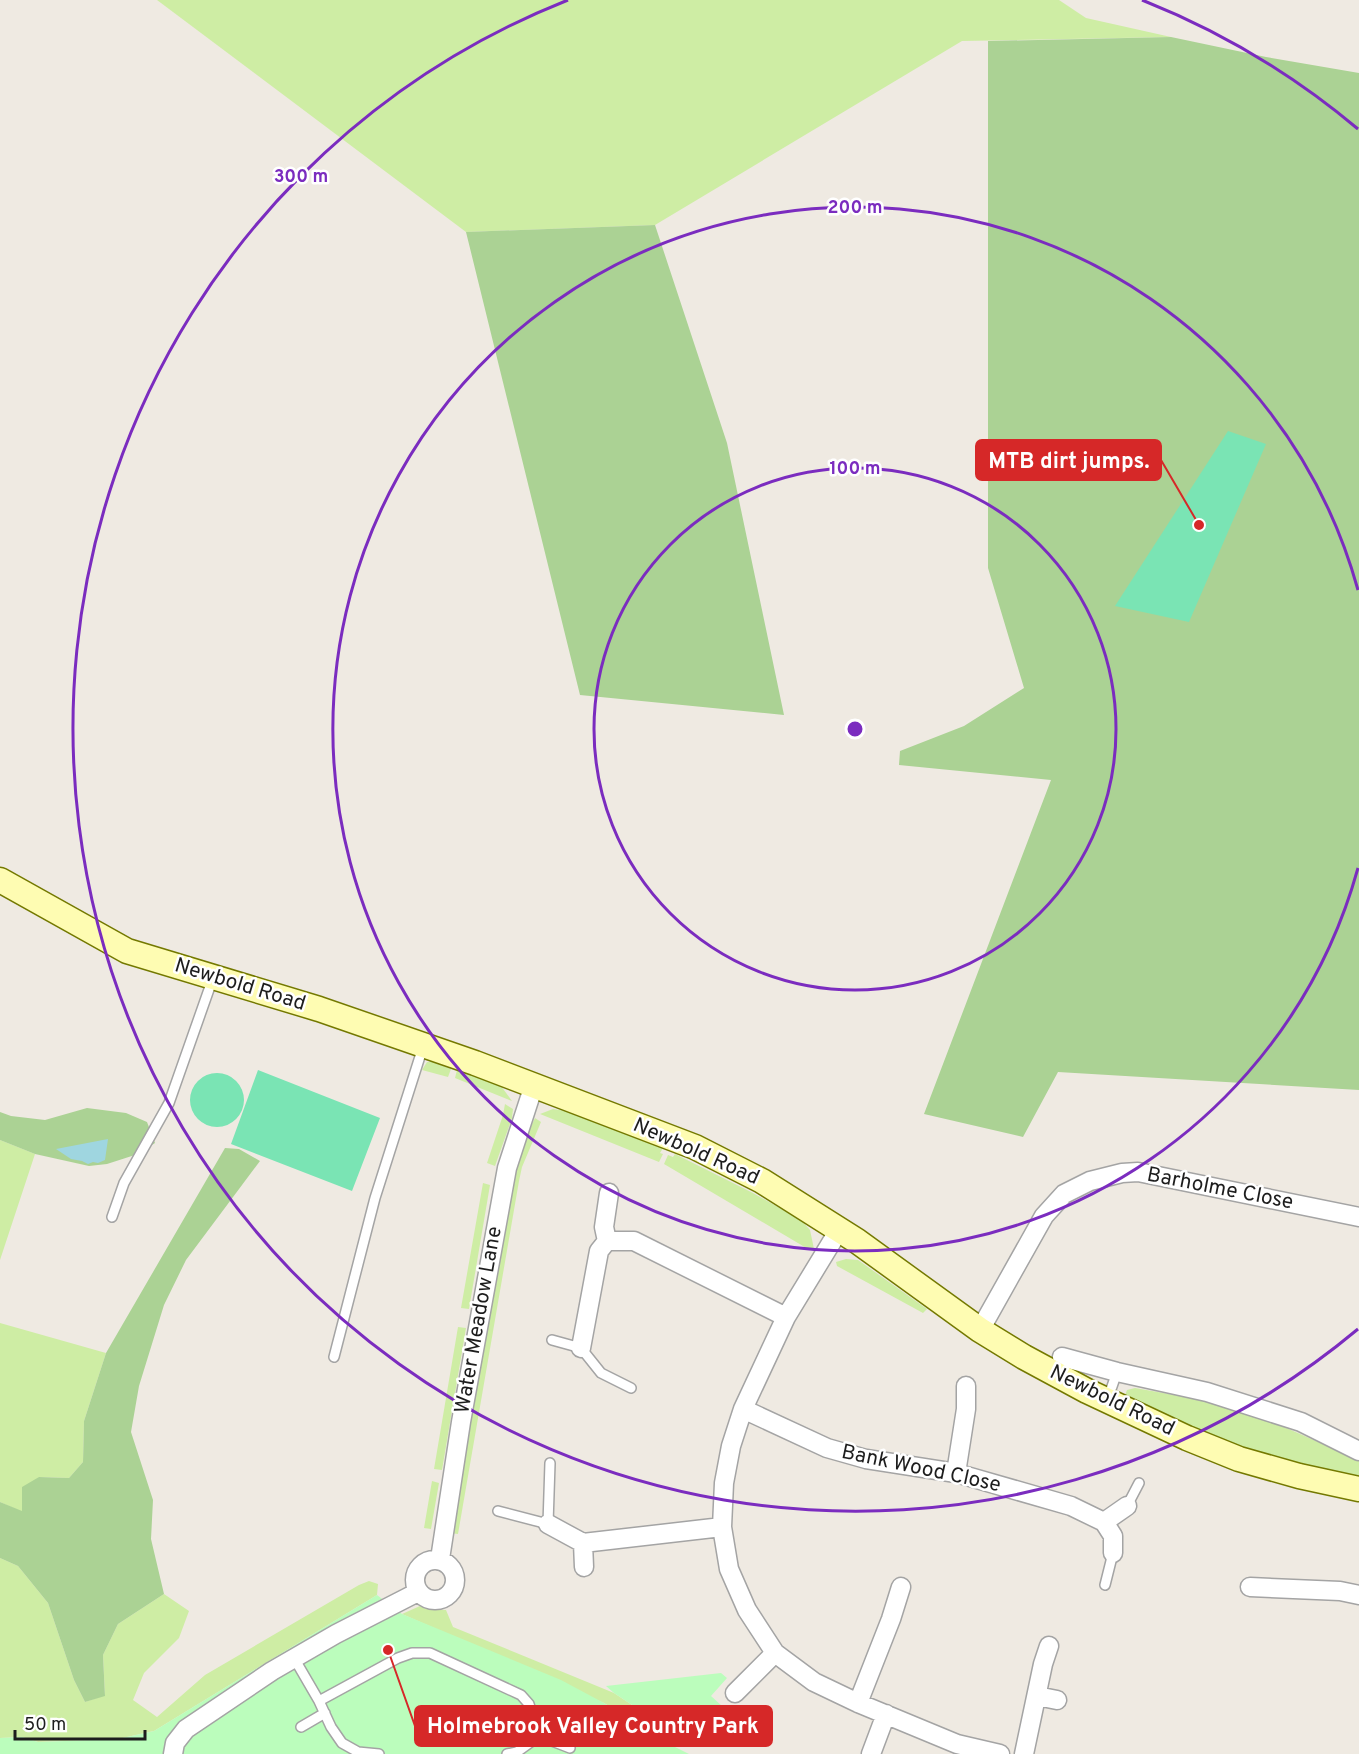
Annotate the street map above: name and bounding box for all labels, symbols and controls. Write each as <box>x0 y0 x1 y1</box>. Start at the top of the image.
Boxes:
text: 300 m <box>274 166 328 189</box>
text: 200 m <box>827 197 883 220</box>
callout: MTB dirt jumps. <box>976 440 1161 480</box>
text: MTB dirt jumps. <box>988 449 1150 476</box>
text: 100 m <box>829 458 881 481</box>
centre of rings <box>845 719 865 739</box>
street label: Newbold Road <box>171 952 309 1018</box>
street label: Newbold Road <box>629 1112 763 1192</box>
street label: Barholme Close <box>1144 1162 1296 1216</box>
street label: Water Meadow Lane <box>449 1224 509 1416</box>
street label: Newbold Road <box>1045 1359 1179 1443</box>
street label: Bank Wood Close <box>839 1439 1003 1499</box>
scale bar <box>15 1703 146 1741</box>
callout: Holmebrook Valley Country Park <box>415 1706 772 1746</box>
text: 50 m <box>24 1714 66 1737</box>
text: Holmebrook Valley Country Park <box>427 1714 759 1741</box>

